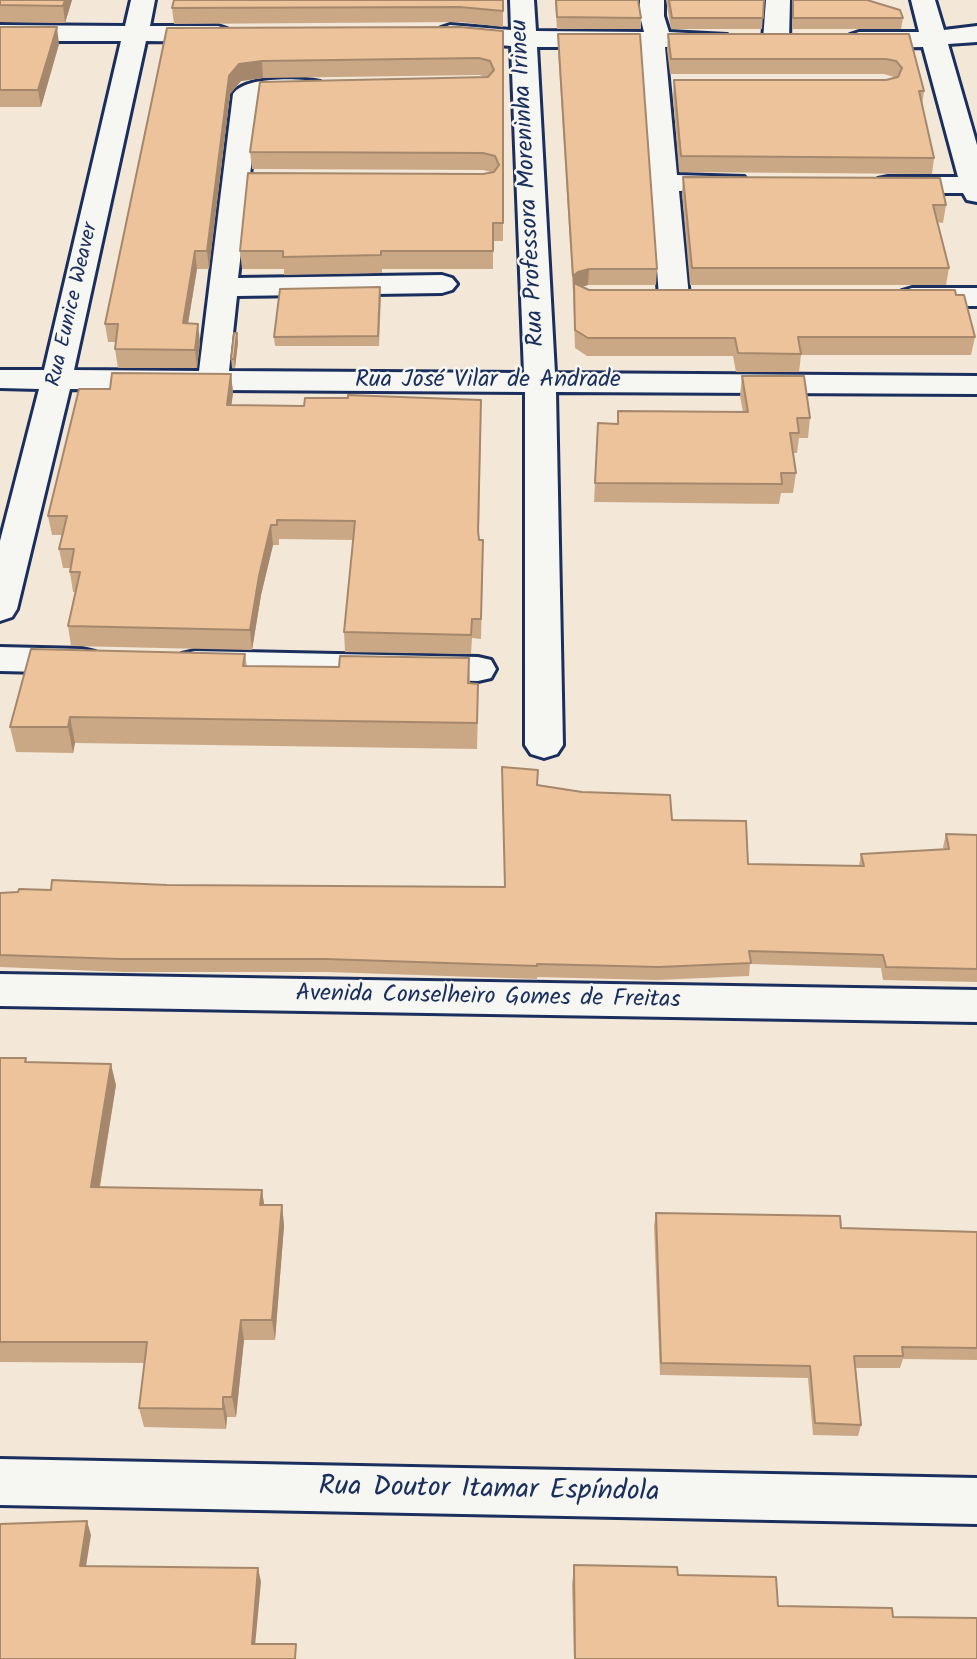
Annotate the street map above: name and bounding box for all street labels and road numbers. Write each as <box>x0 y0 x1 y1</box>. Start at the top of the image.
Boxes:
street label: Rua Professora Moreninha Irineu <box>507 18 553 348</box>
street label: Rua Eunice Weaver <box>43 221 105 389</box>
street label: Rua José Vilar de Andrade <box>355 368 621 396</box>
street label: Avenida Conselheiro Gomes de Freitas <box>295 981 681 1017</box>
street label: Rua Doutor Itamar Espíndola <box>318 1472 660 1512</box>

